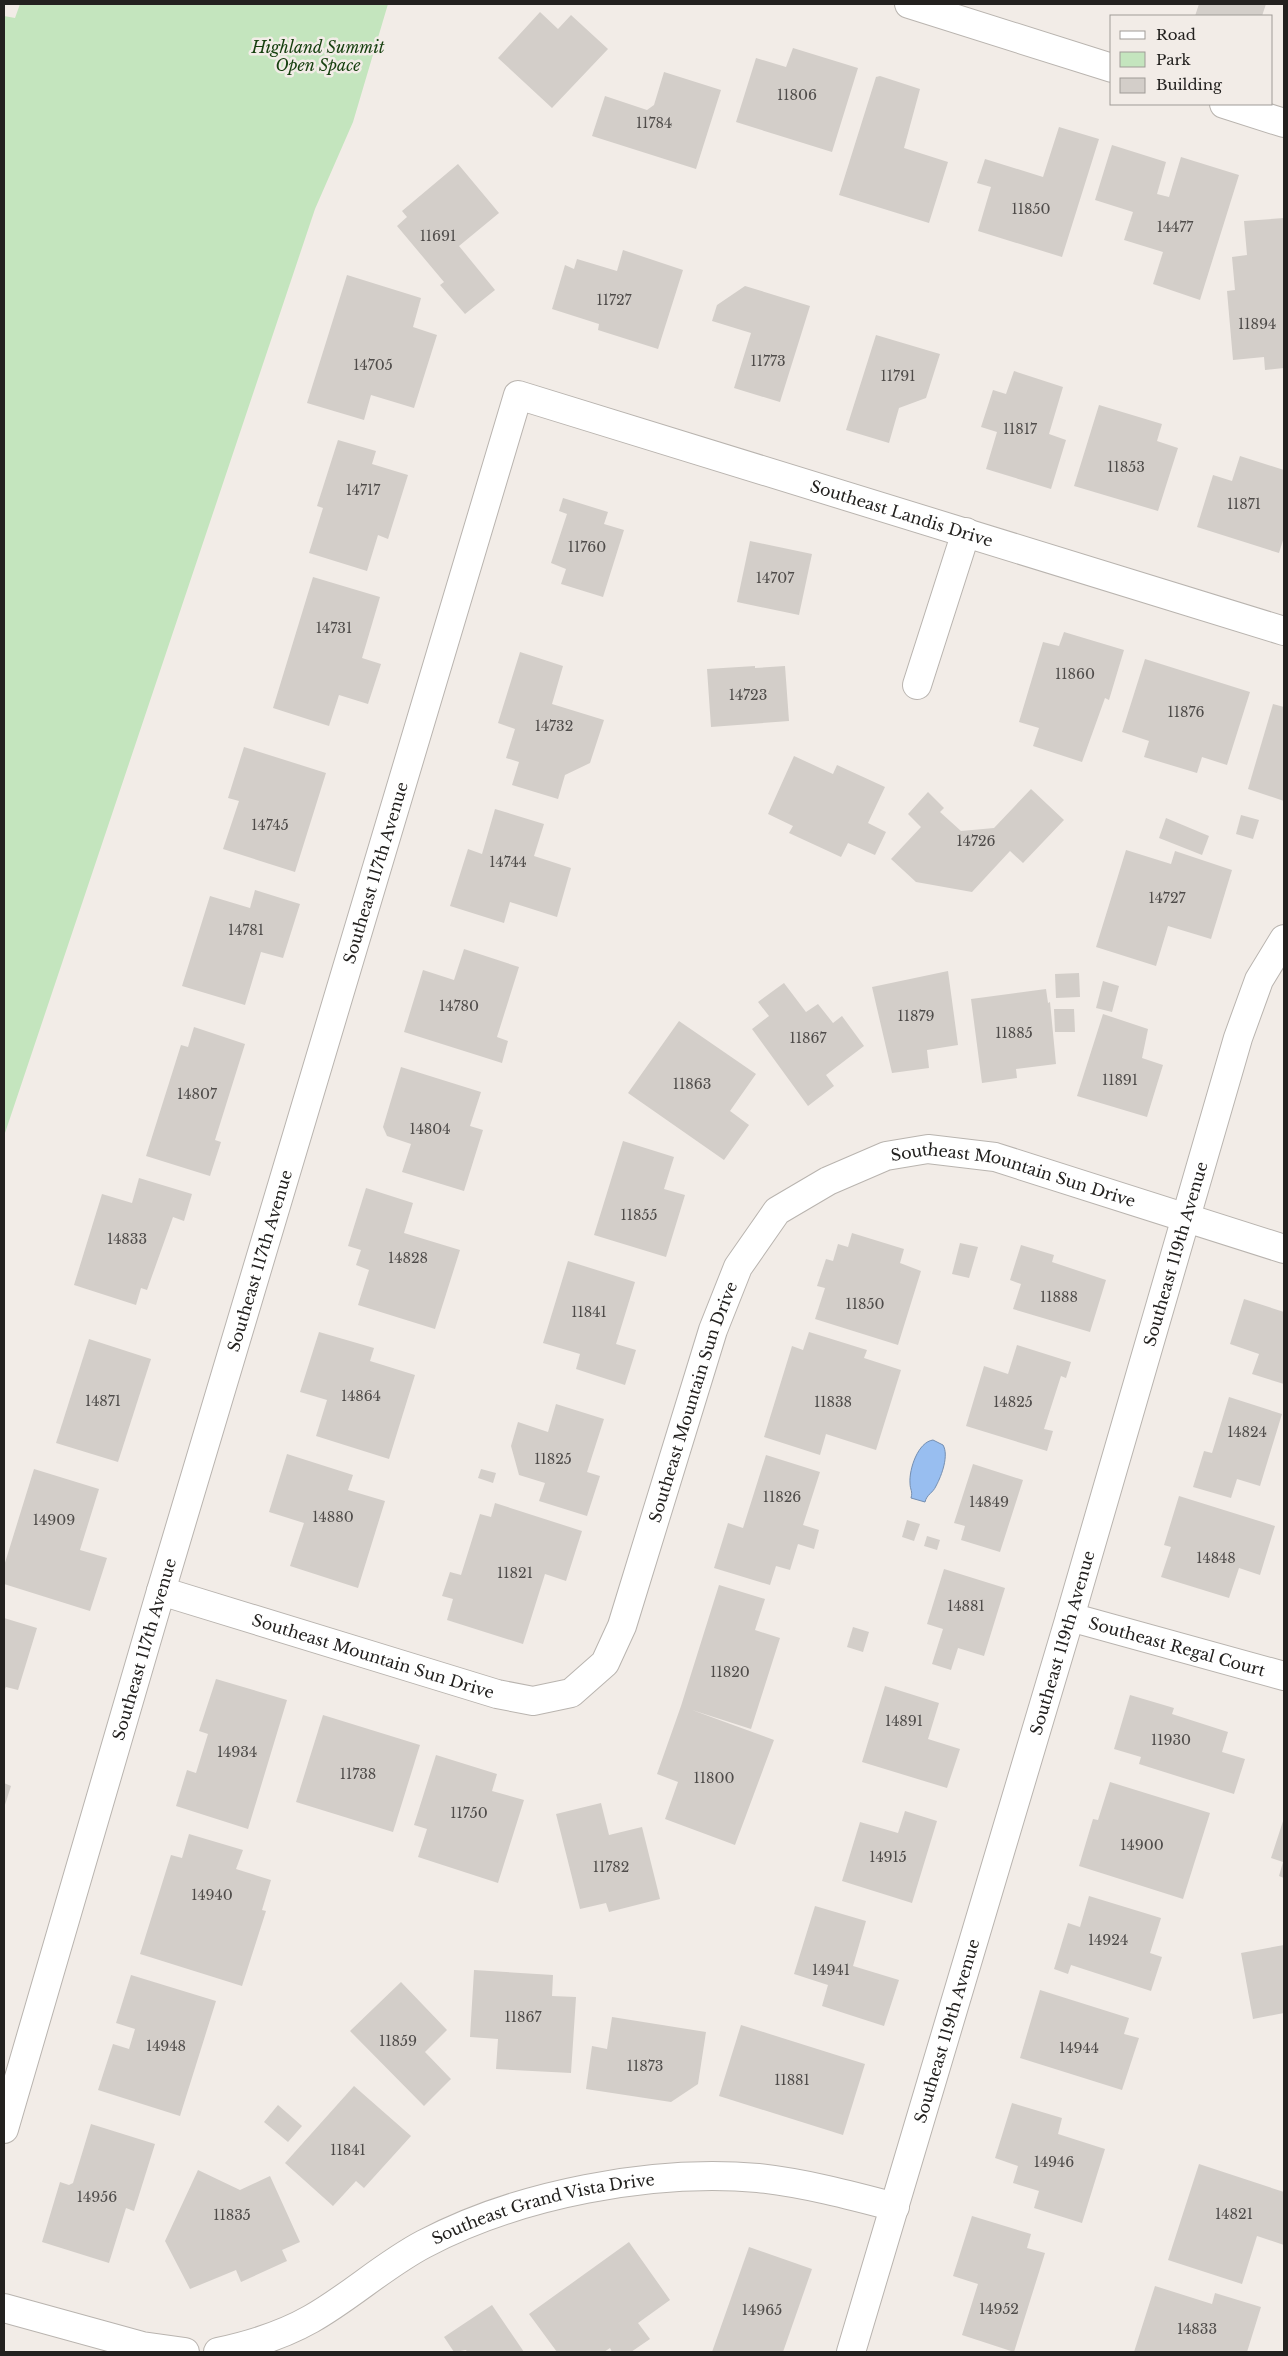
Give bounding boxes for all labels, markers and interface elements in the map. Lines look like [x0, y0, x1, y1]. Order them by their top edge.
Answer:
legend [1110, 15, 1273, 105]
text: Road [1156, 25, 1196, 44]
park label: Highland Summit Open Space [250, 37, 385, 75]
text: Park [1156, 50, 1192, 69]
text: Building [1156, 75, 1223, 94]
house number: 11806 [777, 86, 817, 104]
house number: 11784 [636, 114, 672, 132]
house number: 11850 [1012, 200, 1050, 218]
house number: 14477 [1157, 218, 1194, 236]
house number: 11691 [420, 227, 456, 245]
house number: 11727 [596, 291, 633, 309]
house number: 11894 [1238, 315, 1276, 333]
house number: 11773 [750, 352, 786, 370]
house number: 14705 [353, 356, 393, 374]
house number: 11791 [881, 367, 915, 385]
house number: 11817 [1003, 420, 1038, 438]
house number: 11853 [1107, 458, 1145, 476]
street label: Southeast Landis Drive [808, 476, 995, 551]
house number: 14717 [346, 481, 381, 499]
house number: 11871 [1227, 495, 1261, 513]
house number: 11760 [568, 538, 606, 556]
house number: 14707 [756, 569, 795, 587]
house number: 14731 [316, 619, 352, 637]
house number: 11860 [1055, 665, 1095, 683]
house number: 14723 [729, 686, 767, 704]
house number: 11876 [1167, 703, 1205, 721]
house number: 14732 [535, 717, 573, 735]
street label: Southeast 117th Avenue [339, 779, 412, 966]
house number: 14745 [251, 816, 289, 834]
house number: 14726 [956, 832, 996, 850]
house number: 14744 [489, 853, 527, 871]
house number: 14727 [1148, 889, 1187, 907]
house number: 14781 [228, 921, 264, 939]
house number: 14780 [439, 997, 479, 1015]
house number: 11879 [897, 1007, 935, 1025]
house number: 11885 [995, 1024, 1033, 1042]
house number: 11867 [789, 1029, 827, 1047]
house number: 11891 [1102, 1071, 1138, 1089]
house number: 11863 [673, 1075, 711, 1093]
house number: 14807 [177, 1085, 218, 1103]
house number: 14804 [409, 1120, 451, 1138]
street label: Southeast Mountain Sun Drive [889, 1139, 1138, 1211]
street label: Southeast 119th Avenue [1139, 1159, 1212, 1348]
street label: Southeast 117th Avenue [223, 1167, 296, 1354]
house number: 11855 [621, 1206, 657, 1224]
house number: 14833 [107, 1230, 147, 1248]
house number: 14828 [388, 1249, 428, 1267]
street label: Southeast Mountain Sun Drive [644, 1278, 741, 1525]
house number: 11888 [1040, 1288, 1078, 1306]
house number: 11850 [846, 1295, 884, 1313]
house number: 11841 [571, 1303, 607, 1321]
house number: 14864 [341, 1387, 381, 1405]
house number: 14871 [85, 1392, 121, 1410]
house number: 11838 [814, 1393, 852, 1411]
house number: 14825 [993, 1393, 1033, 1411]
house number: 14824 [1227, 1423, 1267, 1441]
house number: 11825 [534, 1450, 572, 1468]
house number: 11826 [763, 1488, 801, 1506]
house number: 14849 [969, 1493, 1009, 1511]
house number: 14880 [312, 1508, 354, 1526]
house number: 14909 [33, 1511, 75, 1529]
street label: Southeast 119th Avenue [1025, 1548, 1099, 1737]
house number: 14848 [1196, 1549, 1236, 1567]
street label: Southeast 117th Avenue [108, 1556, 180, 1743]
house number: 11821 [497, 1564, 533, 1582]
house number: 14881 [947, 1597, 985, 1615]
street label: Southeast Mountain Sun Drive [250, 1610, 497, 1703]
street label: Southeast Regal Court [1086, 1613, 1268, 1680]
house number: 11820 [710, 1663, 750, 1681]
house number: 14891 [885, 1712, 923, 1730]
house number: 11930 [1151, 1731, 1191, 1749]
house number: 14934 [217, 1743, 257, 1761]
house number: 11738 [340, 1765, 376, 1783]
house number: 11800 [694, 1769, 734, 1787]
house number: 11750 [450, 1804, 488, 1822]
house number: 14900 [1120, 1836, 1164, 1854]
house number: 14915 [869, 1848, 907, 1866]
house number: 11782 [593, 1858, 629, 1876]
house number: 14940 [191, 1886, 233, 1904]
house number: 14924 [1088, 1931, 1128, 1949]
street label: Southeast 119th Avenue [910, 1936, 984, 2125]
house number: 14941 [812, 1961, 850, 1979]
house number: 11867 [504, 2008, 542, 2026]
house number: 11859 [379, 2032, 417, 2050]
house number: 14948 [146, 2037, 186, 2055]
house number: 14944 [1059, 2039, 1099, 2057]
house number: 11873 [627, 2057, 663, 2075]
house number: 11881 [774, 2071, 810, 2089]
house number: 11841 [330, 2141, 366, 2159]
house number: 14946 [1034, 2153, 1074, 2171]
street label: Southeast Grand Vista Drive [428, 2169, 655, 2249]
house number: 14956 [77, 2188, 117, 2206]
house number: 14821 [1215, 2205, 1253, 2223]
house number: 11835 [213, 2206, 251, 2224]
house number: 14952 [979, 2300, 1019, 2318]
house number: 14965 [742, 2301, 782, 2319]
house number: 14833 [1177, 2320, 1217, 2338]

